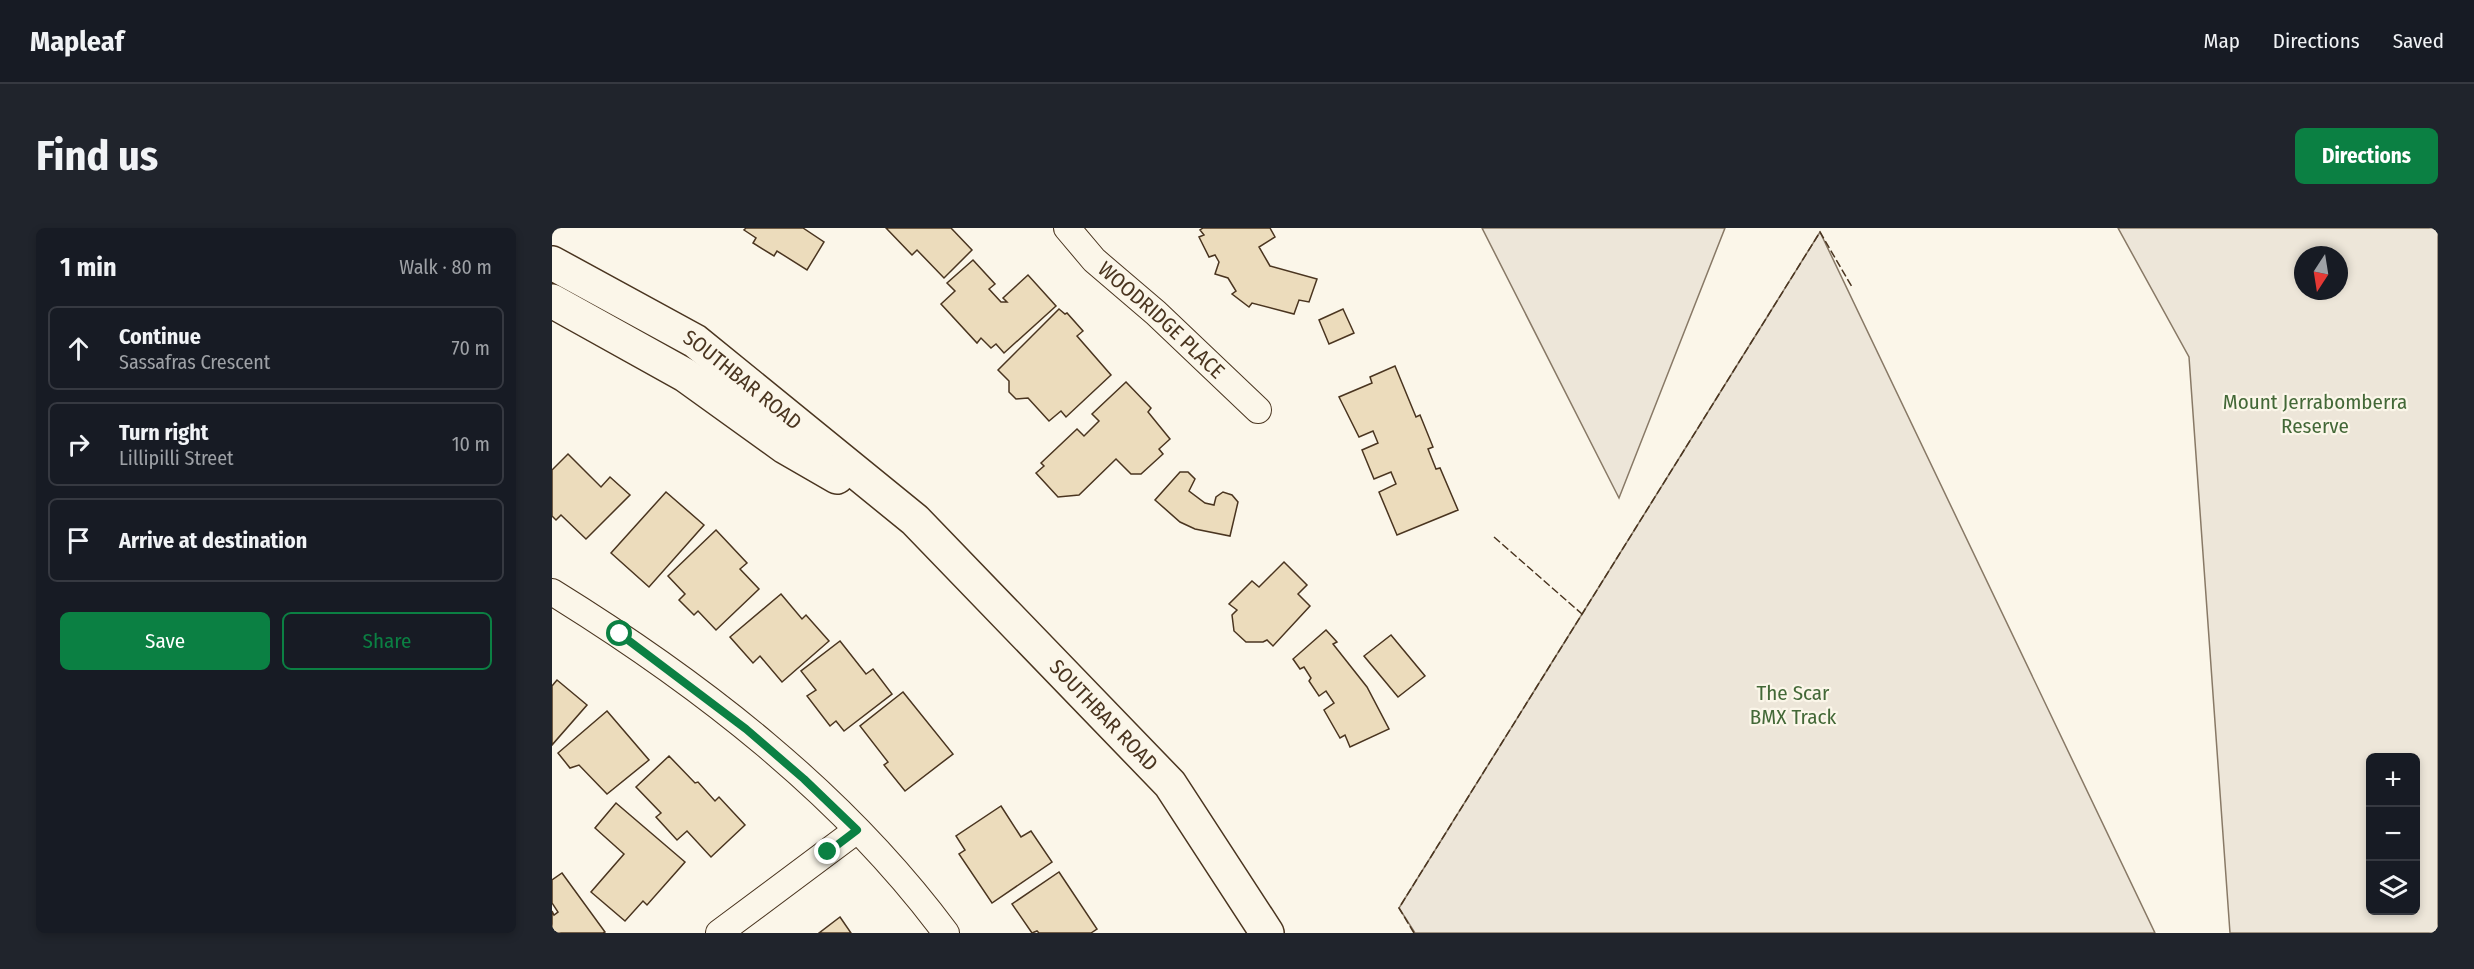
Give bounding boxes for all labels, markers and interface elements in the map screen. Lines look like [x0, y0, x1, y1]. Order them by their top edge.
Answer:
text: Mapleaf [30, 25, 124, 58]
text: Map [2203, 28, 2240, 54]
text: Directions [2273, 28, 2360, 54]
text: Saved [2393, 28, 2444, 54]
button: Directions [2295, 128, 2438, 184]
text: Find us [36, 131, 158, 181]
north arrow [2294, 246, 2348, 300]
text: 1 min [60, 252, 117, 283]
text: Walk · 80 m [399, 255, 492, 279]
street label: WOODRIDGE PLACE [1092, 256, 1230, 384]
text: Continue [119, 323, 201, 350]
street label: SOUTHBAR ROAD [679, 324, 807, 435]
icon: ahead [62, 332, 95, 365]
text: 70 m [452, 336, 490, 360]
text: Sassafras Crescent [119, 350, 270, 374]
park label: Mount Jerrabomberra Reserve [2223, 389, 2407, 439]
text: Turn right [119, 419, 208, 446]
icon: right [62, 428, 95, 461]
text: 10 m [452, 432, 490, 456]
text: Lillipilli Street [119, 446, 234, 470]
icon: arrive [62, 524, 95, 557]
text: Arrive at destination [119, 527, 307, 554]
button: Save [60, 612, 270, 670]
button: Share [282, 612, 492, 670]
route start [606, 620, 632, 646]
street label: SOUTHBAR ROAD [1044, 654, 1163, 776]
park label: The Scar BMX Track [1750, 680, 1836, 730]
map controls [2366, 753, 2420, 915]
button: + [2366, 753, 2420, 807]
button: − [2366, 807, 2420, 861]
route end [814, 838, 840, 864]
button: layers [2366, 861, 2420, 915]

